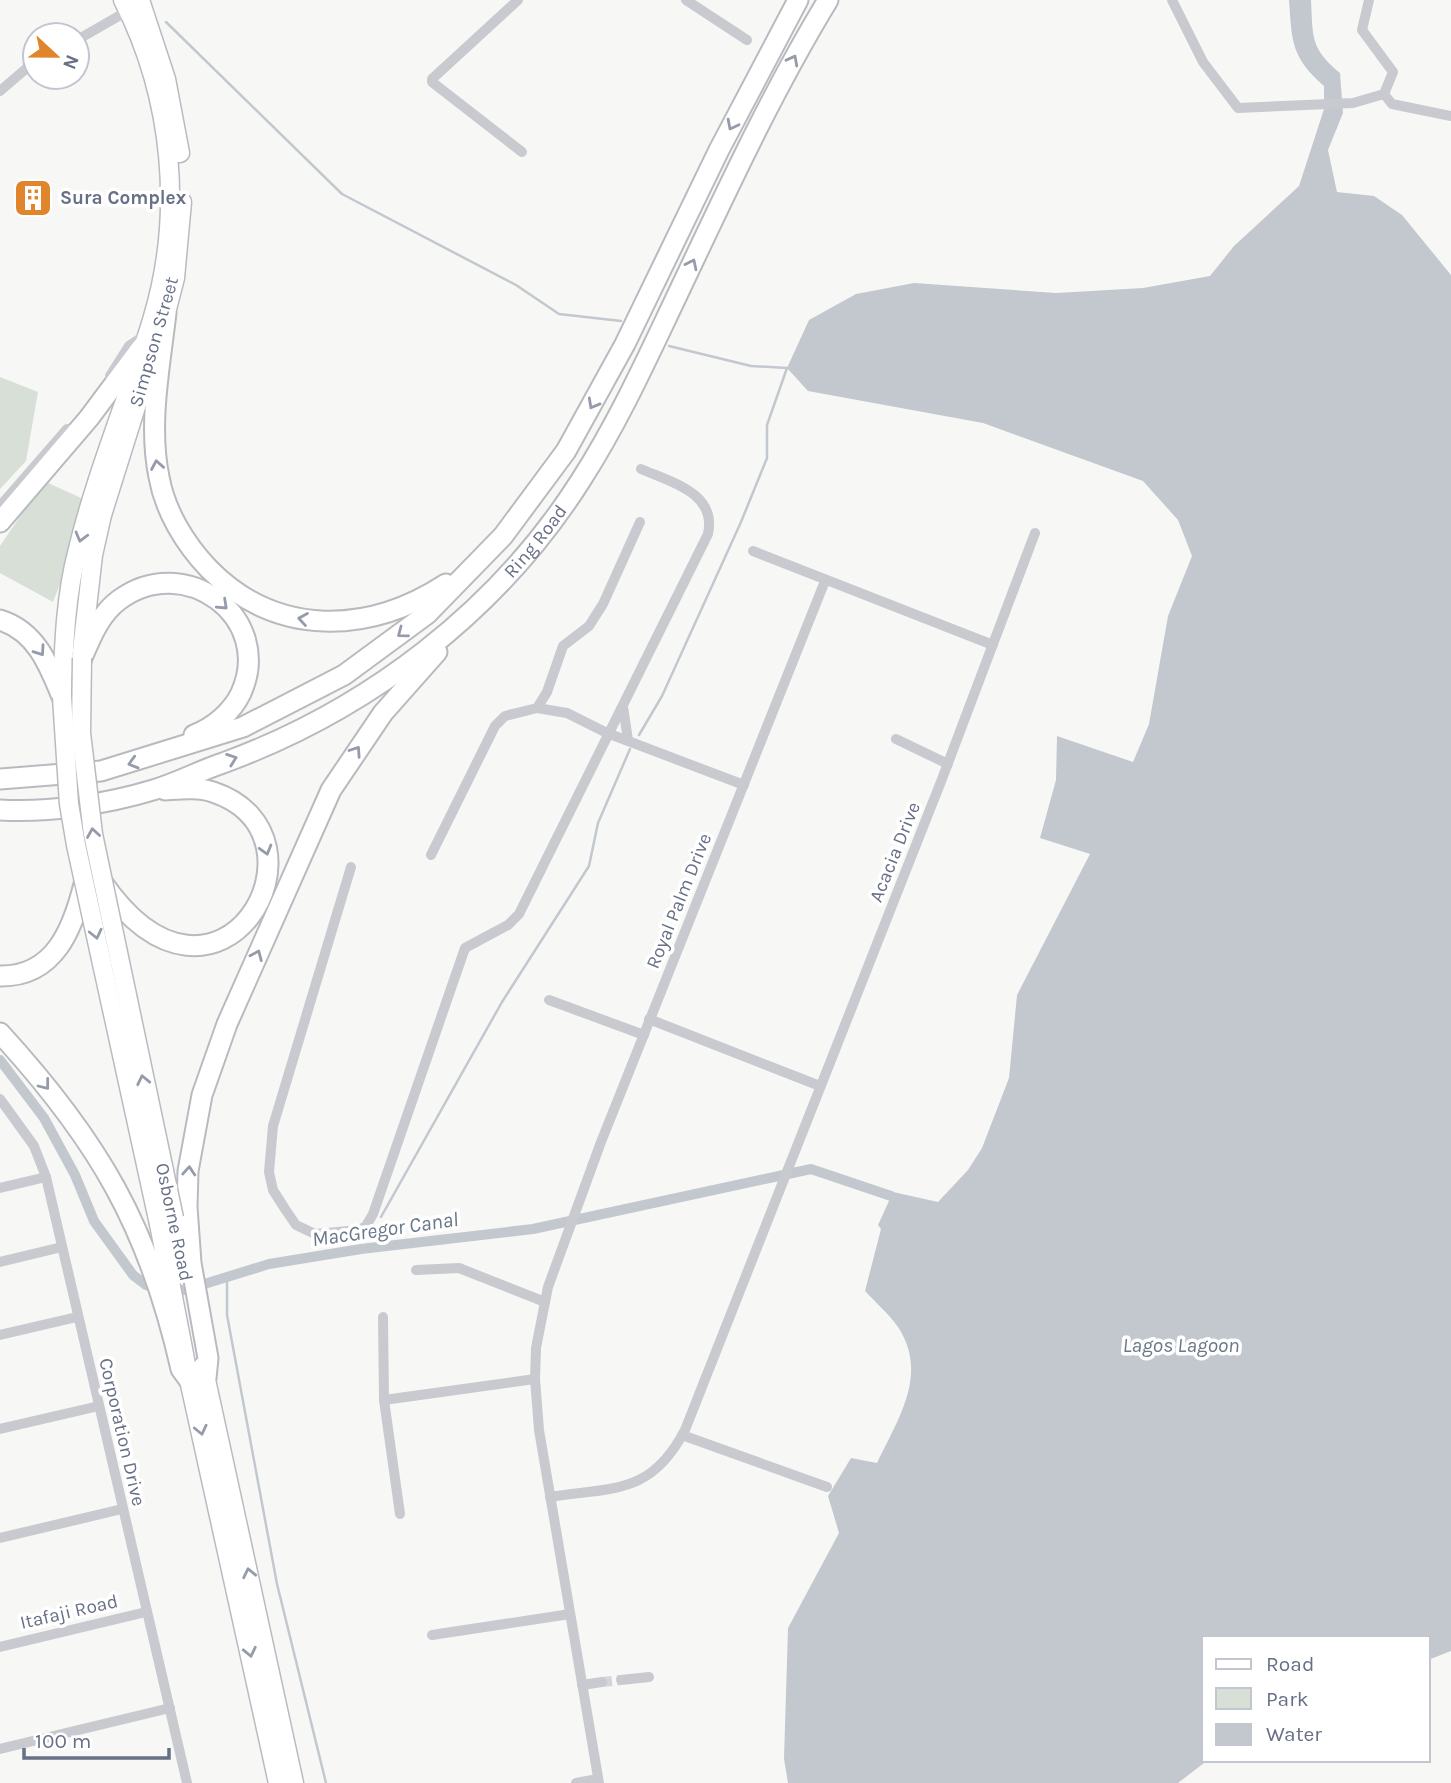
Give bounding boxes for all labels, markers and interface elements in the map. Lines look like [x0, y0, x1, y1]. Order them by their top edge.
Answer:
north arrow [21, 21, 91, 91]
text: N [58, 52, 84, 72]
one-way arrow [785, 55, 799, 68]
one-way arrow [726, 118, 740, 130]
building icon: Sura Complex [12, 177, 54, 219]
place label: Sura Complex [60, 187, 187, 209]
one-way arrow [684, 259, 698, 271]
street label: Simpson Street [125, 274, 183, 410]
one-way arrow [588, 397, 601, 409]
one-way arrow [150, 459, 165, 471]
street label: Ring Road [499, 501, 572, 583]
one-way arrow [75, 531, 89, 543]
one-way arrow [215, 597, 228, 610]
one-way arrow [297, 612, 309, 627]
one-way arrow [397, 625, 410, 638]
one-way arrow [32, 643, 44, 656]
one-way arrow [348, 746, 360, 759]
one-way arrow [226, 753, 238, 767]
one-way arrow [127, 754, 139, 769]
street label: Acacia Drive [865, 799, 925, 905]
one-way arrow [86, 827, 101, 839]
street label: Royal Palm Drive [642, 830, 716, 972]
one-way arrow [258, 843, 272, 855]
one-way arrow [88, 928, 102, 940]
one-way arrow [249, 950, 263, 962]
one-way arrow [137, 1074, 152, 1086]
one-way arrow [36, 1077, 49, 1089]
street label: Osborne Road [151, 1161, 197, 1283]
one-way arrow [181, 1165, 196, 1176]
water label: MacGregor Canal [310, 1207, 460, 1251]
water label: Lagos Lagoon [1123, 1333, 1239, 1357]
street label: Corporation Drive [94, 1356, 150, 1508]
one-way arrow [192, 1424, 207, 1436]
one-way arrow [242, 1567, 257, 1579]
street label: Itafaji Road [18, 1590, 120, 1634]
legend [1202, 1636, 1430, 1762]
one-way arrow [242, 1646, 257, 1658]
text: Road [1266, 1652, 1314, 1676]
text: Park [1266, 1687, 1309, 1711]
scale bar [24, 1716, 170, 1760]
text: Water [1266, 1722, 1322, 1746]
text: 100 m [35, 1729, 92, 1753]

